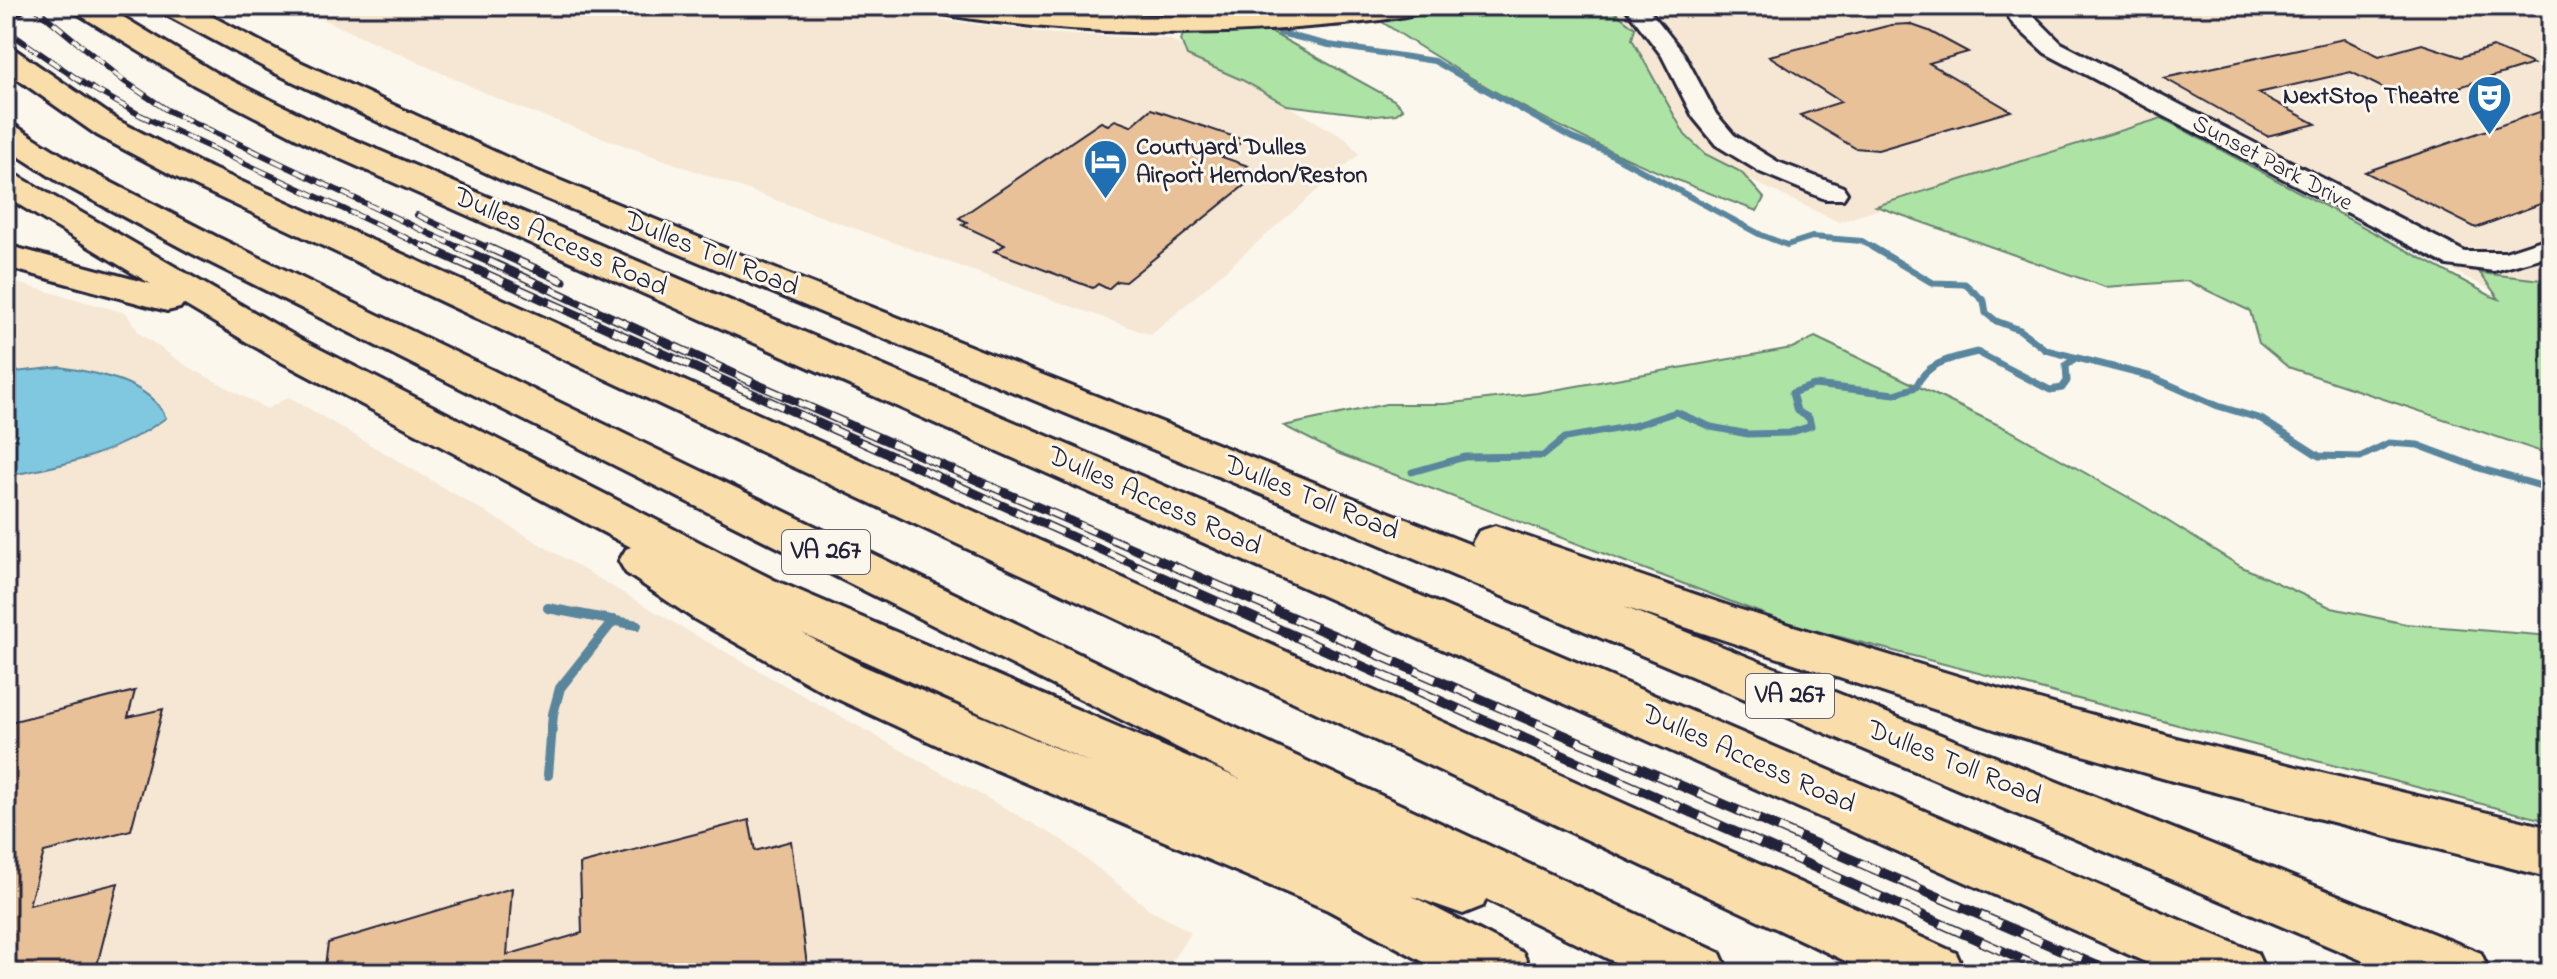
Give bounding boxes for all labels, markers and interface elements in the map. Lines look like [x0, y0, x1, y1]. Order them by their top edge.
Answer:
theatre icon: NextStop Theatre [2466, 73, 2514, 136]
place label: NextStop Theatre [2283, 80, 2460, 115]
street label: Sunset Park Drive [2185, 107, 2359, 221]
place label: Courtyard Dulles Airport Herndon/Reston [1136, 131, 1368, 194]
hotel icon: Courtyard Dulles Airport Herndon/Reston [1081, 138, 1129, 201]
street label: Dulles Access Road [445, 177, 674, 309]
street label: Dulles Toll Road [616, 201, 805, 309]
street label: Dulles Access Road [1039, 436, 1268, 568]
street label: Dulles Toll Road [1216, 445, 1405, 553]
road number: VA 267 [782, 530, 870, 574]
road number: VA 267 [1746, 674, 1834, 718]
street label: Dulles Access Road [1633, 694, 1862, 826]
street label: Dulles Toll Road [1859, 710, 2048, 818]

